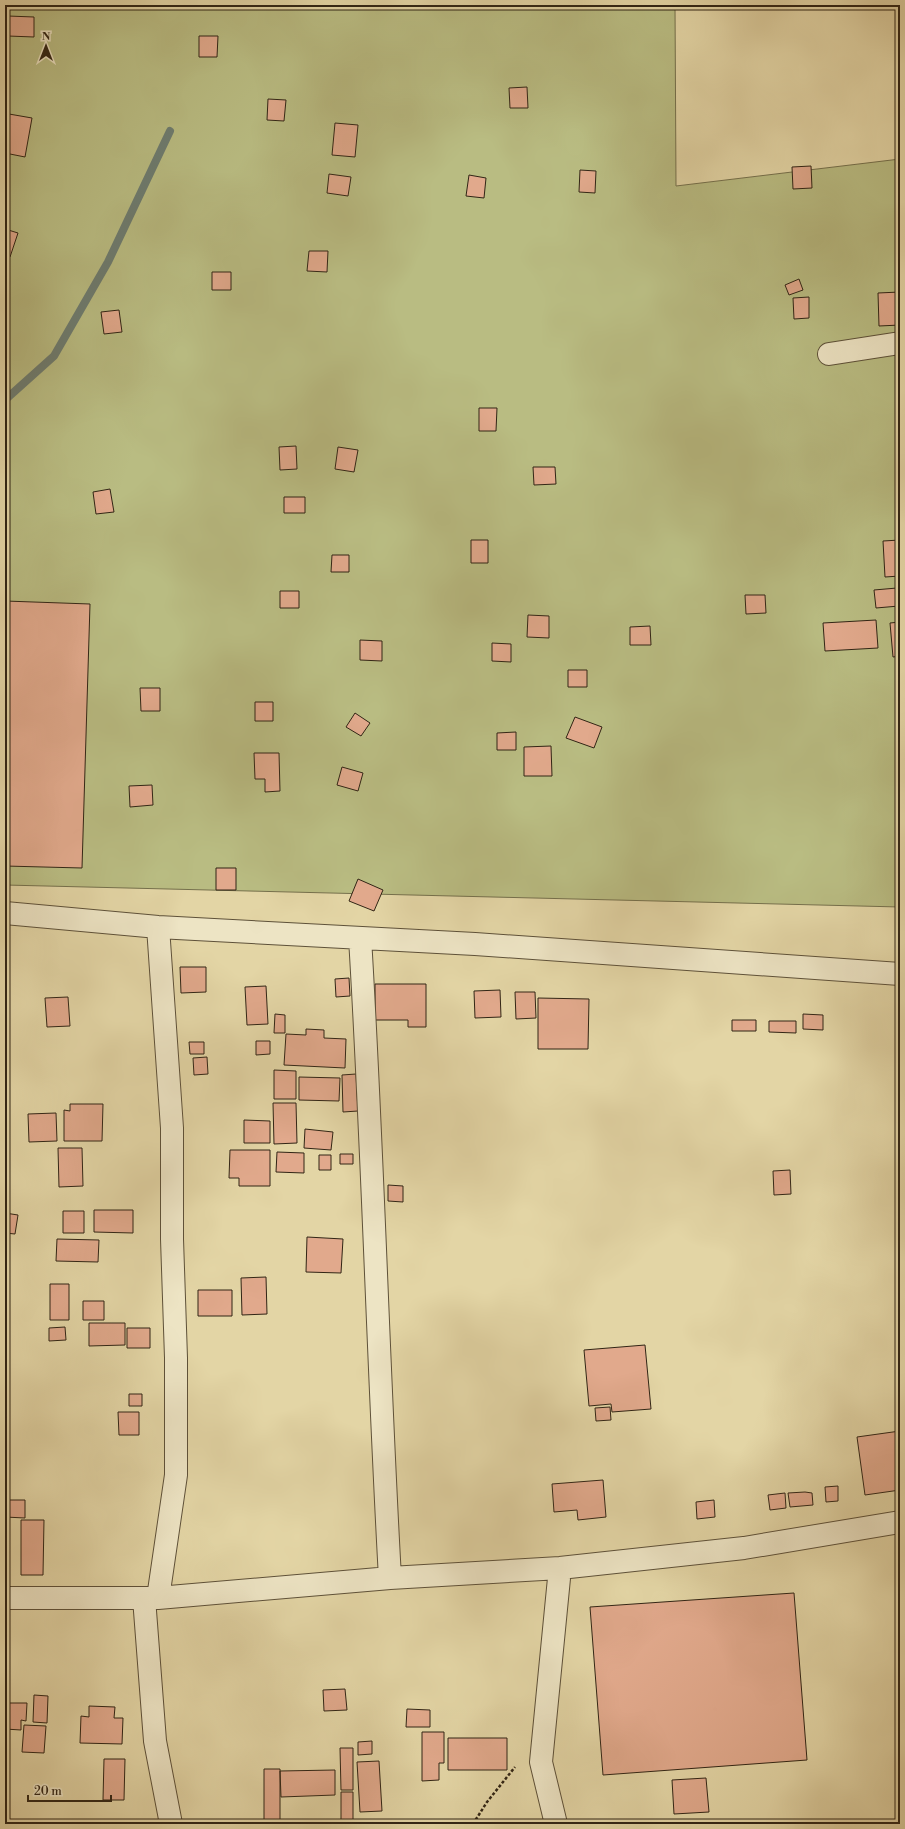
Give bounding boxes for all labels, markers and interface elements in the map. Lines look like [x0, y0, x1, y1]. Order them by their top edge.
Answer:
north arrow [26, 26, 66, 66]
text: N [42, 30, 51, 44]
scale bar [28, 1777, 111, 1803]
text: 20 m [34, 1784, 62, 1799]

